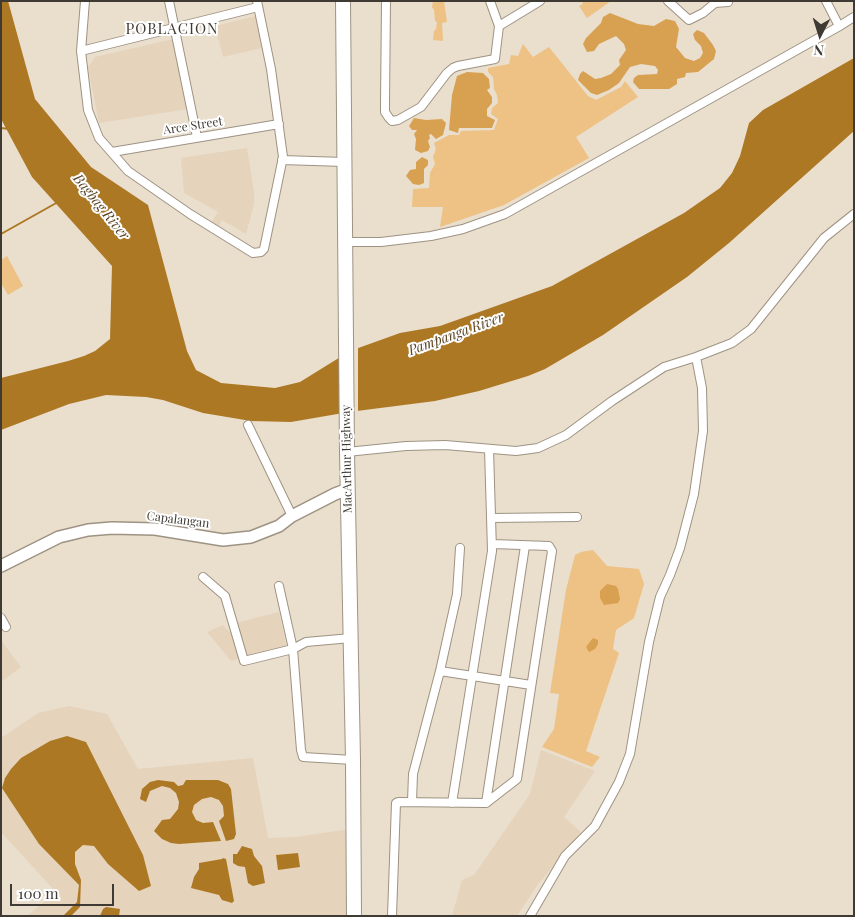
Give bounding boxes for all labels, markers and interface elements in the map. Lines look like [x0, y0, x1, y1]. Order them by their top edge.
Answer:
north arrow [795, 10, 845, 60]
district label: POBLACION [124, 20, 220, 38]
text: N [813, 41, 825, 60]
street label: Arce Street [162, 114, 224, 138]
water label: Bagbag River [69, 171, 133, 243]
water label: Pampanga River [406, 309, 506, 359]
street label: MacArthur Highway [339, 405, 355, 513]
street label: Capalangan [146, 509, 210, 531]
scale bar [12, 874, 116, 906]
text: 100 m [18, 883, 59, 903]

